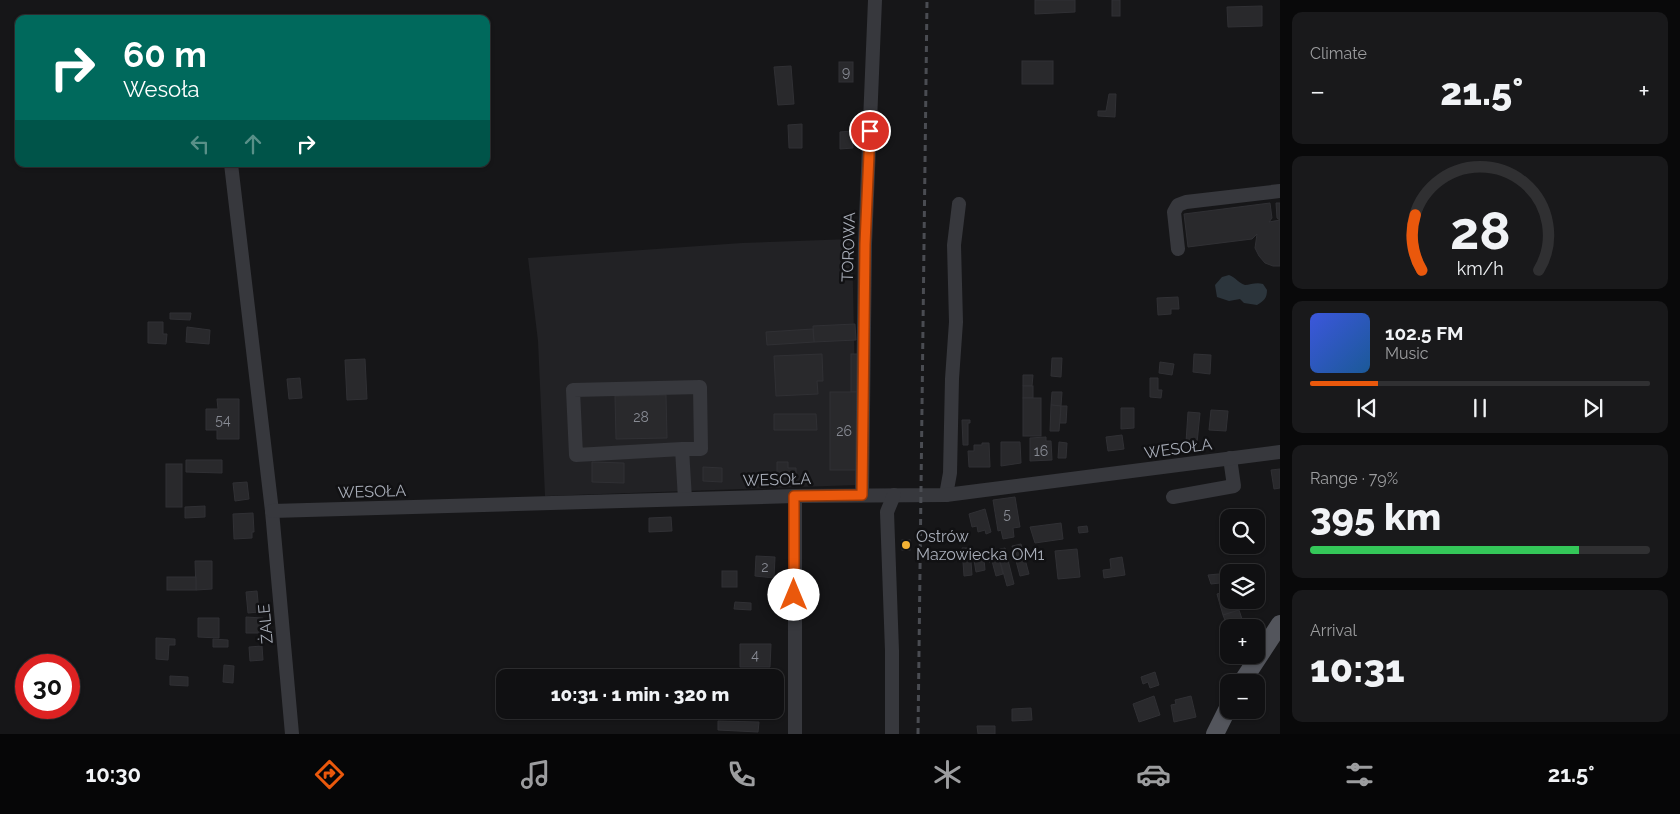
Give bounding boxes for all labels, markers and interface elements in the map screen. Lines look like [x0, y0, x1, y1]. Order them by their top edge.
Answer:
text: 60 m [123, 34, 207, 75]
icon: right [40, 35, 105, 100]
text: Climate [1310, 44, 1367, 63]
house number: 9 [842, 64, 850, 80]
text: 21.5° [1440, 69, 1523, 114]
text: − [1310, 75, 1325, 108]
text: + [1638, 75, 1650, 108]
text: Wesoła [123, 76, 200, 102]
pin [849, 110, 891, 152]
icon: arrive [856, 117, 884, 145]
icon: left [186, 130, 214, 158]
icon: ahead [239, 130, 267, 158]
icon: right [292, 130, 320, 158]
text: 28 [1450, 200, 1510, 261]
street label: TOROWA [838, 212, 859, 282]
text: km/h [1456, 258, 1504, 279]
text: 102.5 FM [1385, 322, 1463, 344]
text: Music [1385, 344, 1429, 363]
icon: previous [1353, 394, 1381, 422]
icon: pause [1466, 394, 1494, 422]
icon: next [1579, 394, 1607, 422]
house number: 28 [633, 409, 649, 425]
house number: 54 [215, 412, 231, 428]
house number: 26 [836, 423, 852, 439]
street label: WESOŁA [1143, 434, 1213, 463]
house number: 16 [1034, 443, 1048, 459]
street label: WESOŁA [743, 469, 812, 490]
text: Range · 79% [1310, 469, 1398, 488]
street label: WESOŁA [338, 481, 407, 502]
text: 395 km [1310, 494, 1441, 539]
house number: 5 [1003, 506, 1011, 522]
map controls [1220, 509, 1265, 719]
button: search [1220, 509, 1265, 554]
place label: Ostrów Mazowiecka OM1 [916, 527, 1045, 564]
marker: Ostrów Mazowiecka OM1 [900, 539, 912, 551]
house number: 2 [761, 559, 769, 575]
button: layers [1220, 564, 1265, 609]
position arrow [767, 568, 819, 620]
street label: ŻALE [253, 603, 277, 645]
button: + [1220, 619, 1265, 664]
text: Arrival [1310, 621, 1357, 640]
text: 10:31 [1310, 646, 1405, 691]
house number: 4 [751, 647, 759, 663]
speed limit sign: 30 [15, 654, 80, 719]
button: − [1220, 674, 1265, 719]
text: 10:31 · 1 min · 320 m [551, 683, 729, 705]
icon: directions [312, 757, 347, 792]
icon: music [518, 757, 553, 792]
icon: phone [724, 757, 759, 792]
icon: climate [930, 757, 965, 792]
icon: car [1136, 757, 1171, 792]
icon: filters [1342, 757, 1377, 792]
text: 10:30 [85, 761, 141, 787]
text: 21.5° [1548, 761, 1594, 787]

